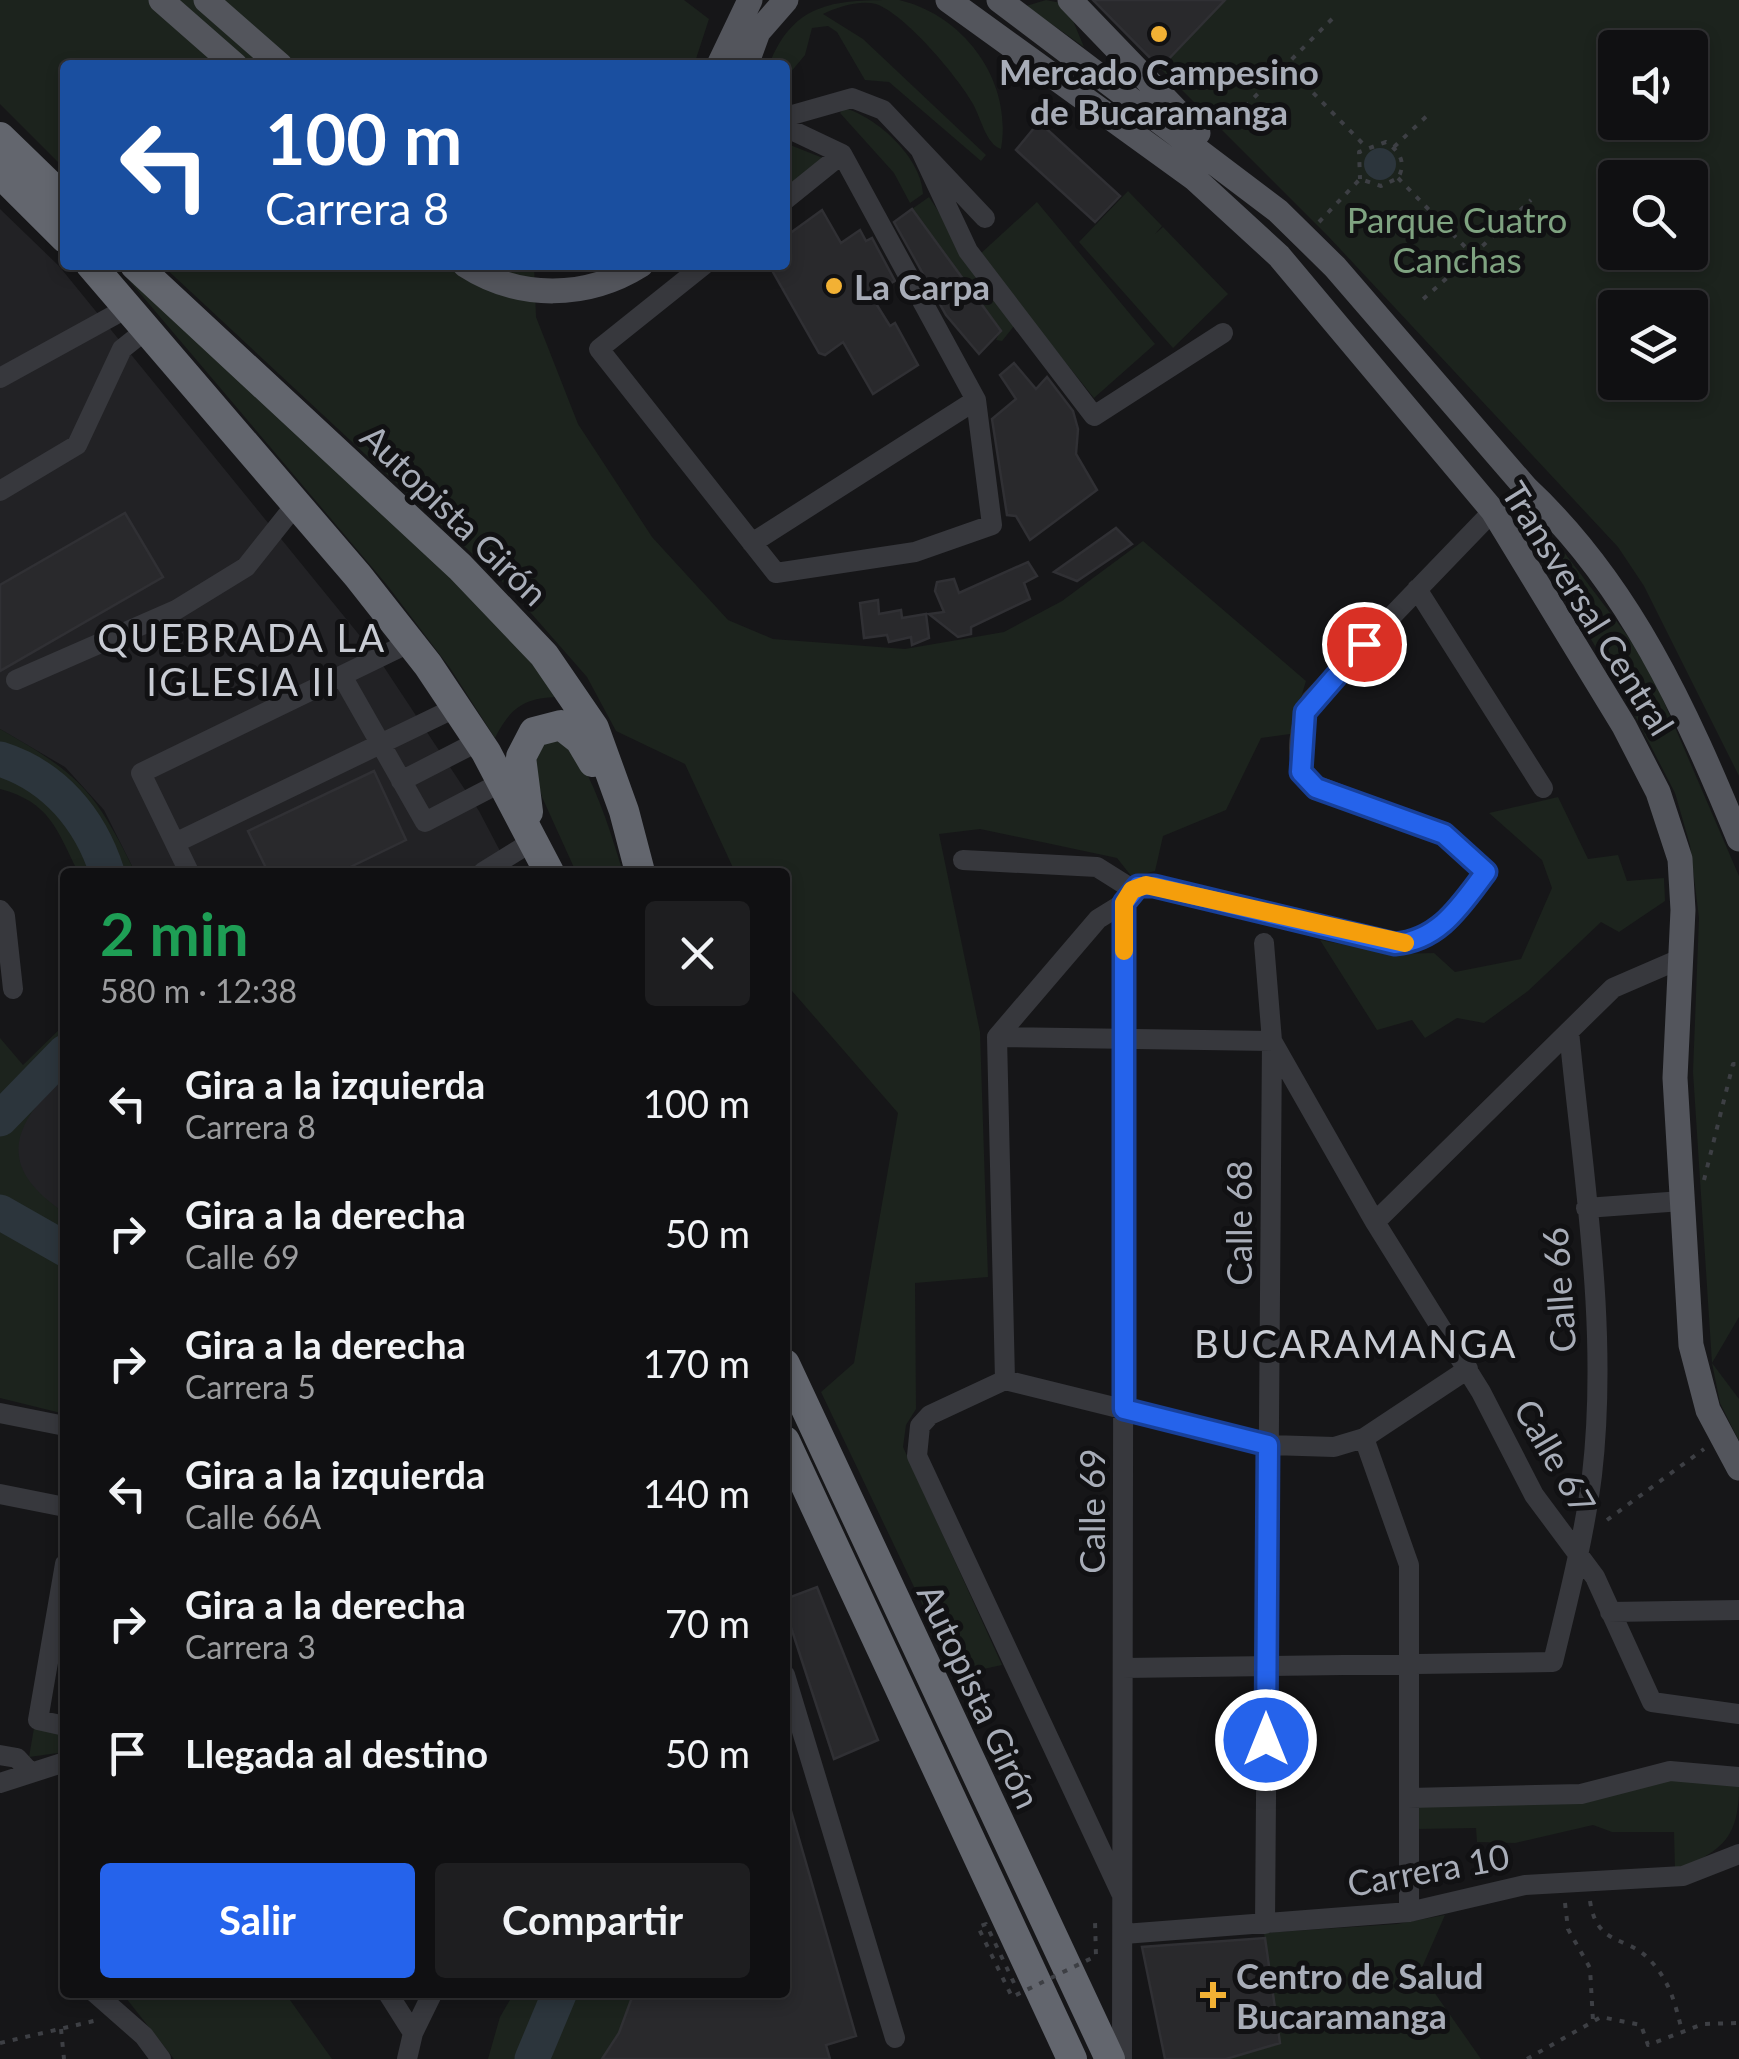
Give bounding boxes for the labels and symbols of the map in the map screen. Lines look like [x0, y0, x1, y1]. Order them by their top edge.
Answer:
marker: Mercado Campesino de Bucaramanga [1148, 23, 1170, 45]
place label: Mercado Campesino de Bucaramanga [999, 50, 1319, 132]
park label: Parque Cuatro Canchas [1347, 198, 1567, 280]
place label: La Carpa [854, 265, 990, 307]
marker: La Carpa [823, 275, 845, 297]
street label: Autopista Girón [353, 415, 557, 613]
street label: Transversal Central [1494, 473, 1684, 743]
pin [1322, 602, 1407, 687]
district label: QUEBRADA LA IGLESIA II [97, 614, 387, 704]
street label: Calle 68 [1217, 1160, 1259, 1286]
street label: Calle 66 [1533, 1226, 1583, 1354]
district label: BUCARAMANGA [1194, 1320, 1518, 1366]
street label: Calle 67 [1506, 1391, 1606, 1521]
street label: Calle 69 [1070, 1448, 1112, 1574]
street label: Autopista Girón [910, 1577, 1050, 1815]
position arrow [1214, 1688, 1318, 1792]
street label: Carrera 10 [1344, 1834, 1512, 1904]
place label: Centro de Salud Bucaramanga [1236, 1954, 1483, 2036]
marker: Centro de Salud Bucaramanga [1200, 1982, 1226, 2008]

